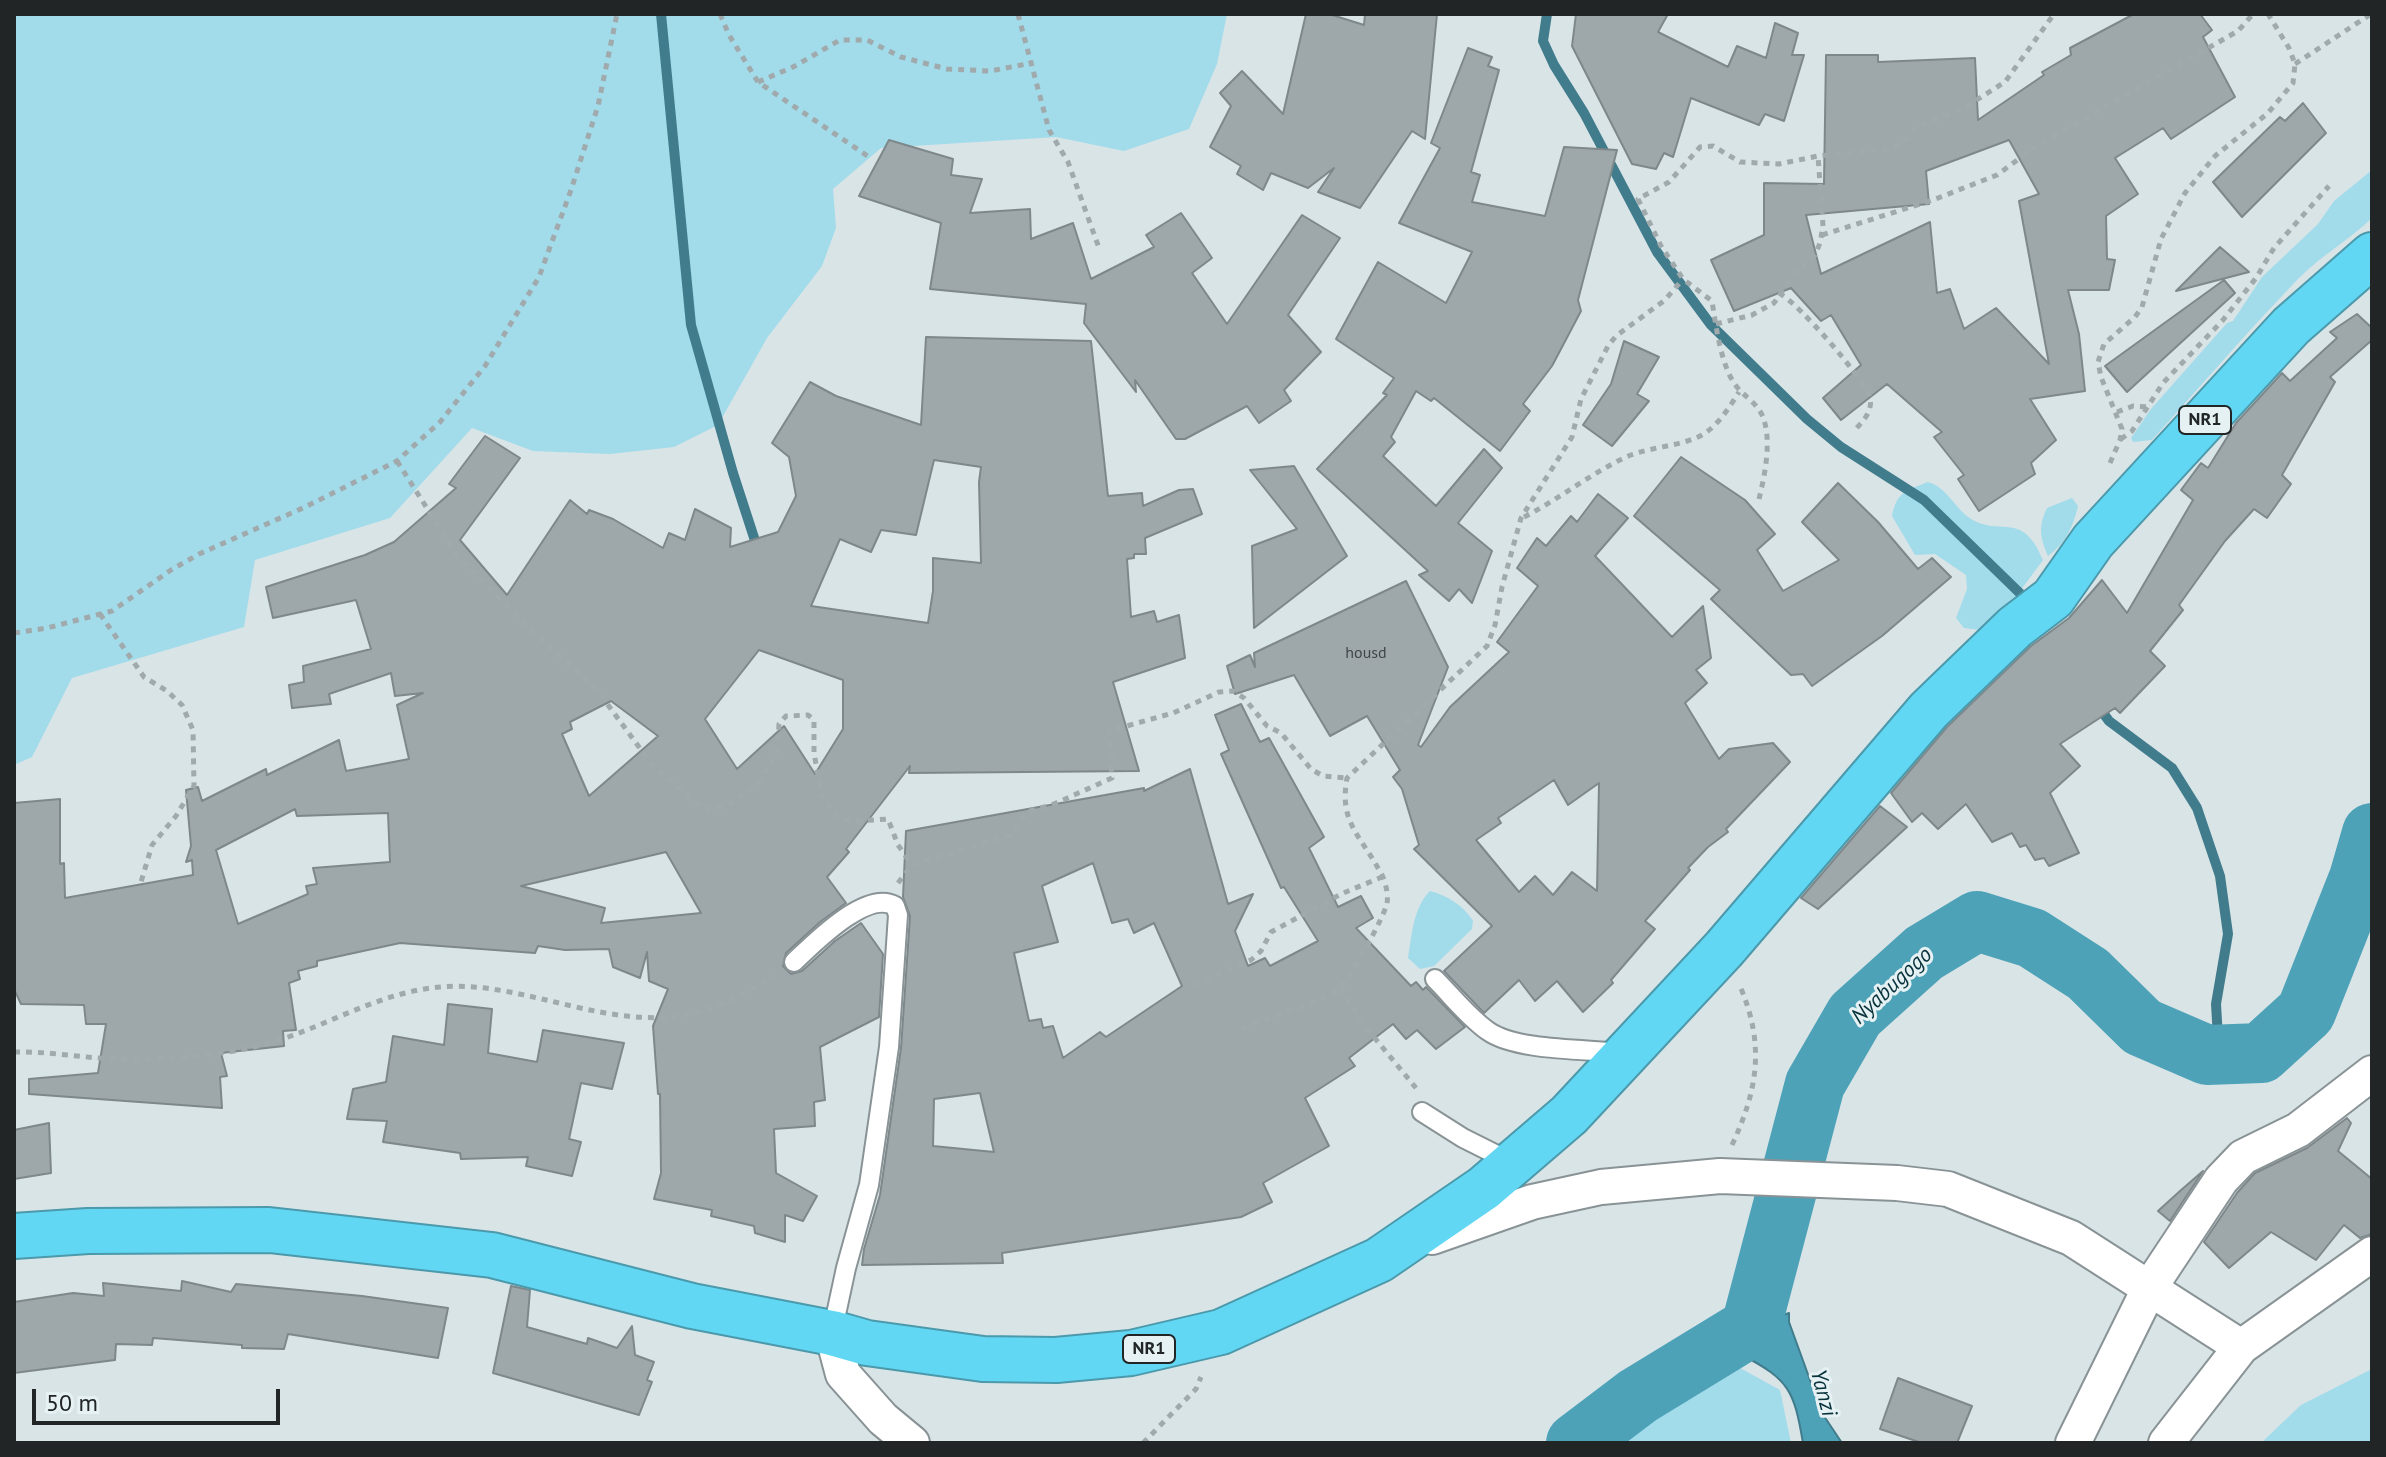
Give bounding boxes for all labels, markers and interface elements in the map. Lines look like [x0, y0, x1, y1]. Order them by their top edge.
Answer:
road number: NR1 [2179, 406, 2231, 434]
house number: housd [1345, 643, 1387, 663]
water label: Nyabugogo [1846, 942, 1938, 1030]
road number: NR1 [1123, 1335, 1175, 1363]
water label: Yanzi [1804, 1367, 1842, 1419]
scale bar [36, 1373, 284, 1423]
text: 50 m [46, 1387, 98, 1418]

